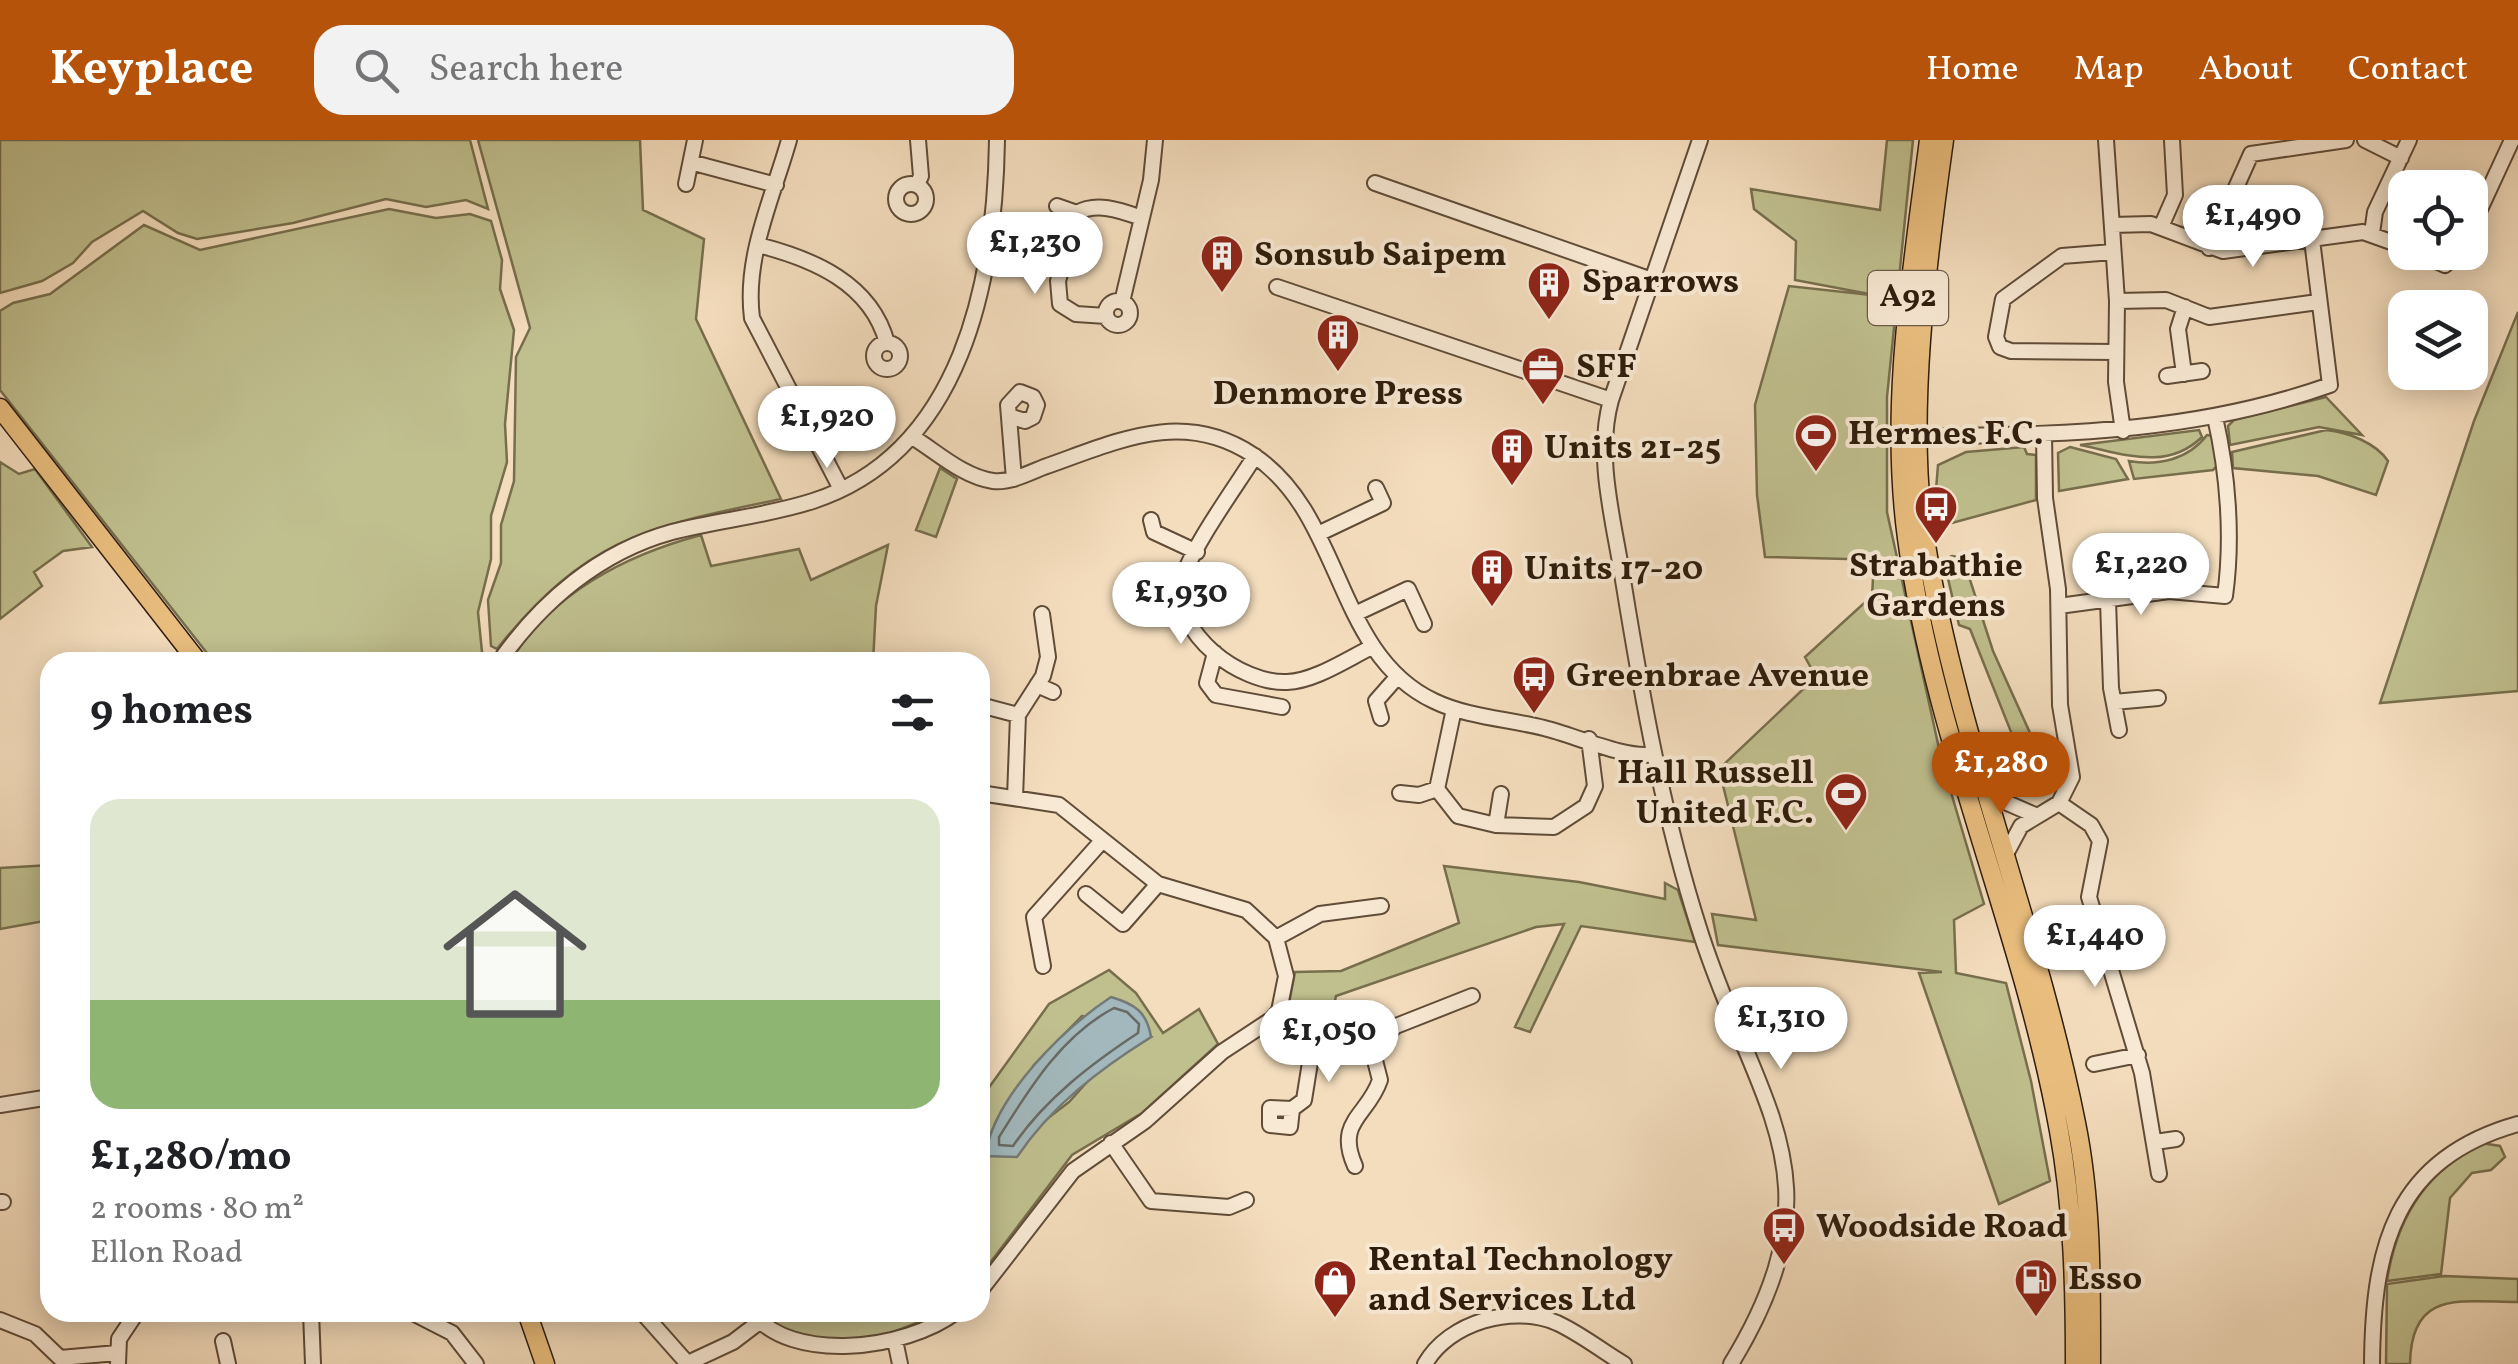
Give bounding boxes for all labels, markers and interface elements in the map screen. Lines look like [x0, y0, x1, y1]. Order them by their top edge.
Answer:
search box [314, 25, 1014, 115]
text: Keyplace [50, 37, 254, 104]
icon: search [349, 43, 404, 98]
text: Search here [429, 44, 623, 97]
text: Home [1926, 46, 2018, 94]
text: Map [2073, 46, 2144, 94]
text: About [2199, 46, 2293, 94]
text: Contact [2348, 46, 2468, 94]
map controls [2388, 170, 2488, 390]
button: locate [2388, 170, 2488, 270]
pin: £1,490 [2172, 185, 2334, 270]
text: £1,490 [2205, 195, 2301, 239]
pin: £1,230 [954, 212, 1116, 297]
text: £1,230 [989, 222, 1081, 266]
place label: Sonsub Saipem [1254, 232, 1507, 280]
building icon: Sonsub Saipem [1199, 233, 1245, 294]
place label: Sparrows [1582, 259, 1739, 307]
building icon: Sparrows [1526, 260, 1572, 321]
road number: A92 [1868, 271, 1948, 325]
button: layers [2388, 290, 2488, 390]
building icon: Denmore Press [1315, 312, 1361, 373]
place label: SFF [1576, 344, 1637, 392]
office icon: SFF [1520, 345, 1566, 406]
place label: Denmore Press [1213, 371, 1463, 419]
pin: £1,920 [746, 386, 908, 471]
text: £1,920 [780, 396, 874, 440]
place label: Hermes F.C. [1848, 411, 2044, 459]
sports icon: Hermes F.C. [1793, 412, 1839, 473]
place label: Units 21-25 [1544, 425, 1721, 473]
building icon: Units 21-25 [1489, 426, 1535, 487]
bus stop icon: Strabathie Gardens [1913, 484, 1959, 545]
pin: £1,220 [2060, 533, 2222, 618]
place label: Strabathie Gardens [1849, 543, 2023, 631]
text: £1,220 [2094, 543, 2188, 587]
place label: Units 17-20 [1524, 546, 1703, 594]
building icon: Units 17-20 [1469, 547, 1515, 608]
pin: £1,930 [1100, 562, 1262, 647]
text: £1,930 [1134, 572, 1228, 616]
place label: Greenbrae Avenue [1566, 653, 1869, 701]
bus stop icon: Greenbrae Avenue [1511, 654, 1557, 715]
text: 9 homes [90, 683, 253, 742]
icon: filters [885, 685, 940, 740]
pin: £1,280 [1920, 732, 2082, 817]
text: £1,280 [1954, 742, 2048, 786]
place label: Hall Russell United F.C. [1617, 750, 1814, 838]
sports icon: Hall Russell United F.C. [1823, 771, 1869, 832]
icon: home [425, 864, 605, 1044]
pin: £1,440 [2014, 905, 2176, 990]
text: £1,440 [2046, 915, 2144, 959]
pin: £1,310 [1700, 987, 1862, 1072]
text: £1,310 [1737, 997, 1825, 1041]
pin: £1,050 [1248, 1000, 1410, 1085]
text: £1,050 [1282, 1010, 1376, 1054]
text: £1,280/mo [90, 1129, 291, 1188]
text: 2 rooms · 80 m² [90, 1188, 304, 1232]
place label: Woodside Road [1816, 1204, 2068, 1252]
bus stop icon: Woodside Road [1761, 1205, 1807, 1266]
text: Ellon Road [90, 1232, 243, 1276]
place label: Rental Technology and Services Ltd [1368, 1237, 1673, 1325]
place label: Esso [2068, 1256, 2142, 1304]
fuel station icon: Esso [2013, 1257, 2059, 1318]
shop icon: Rental Technology and Services Ltd [1312, 1258, 1358, 1319]

